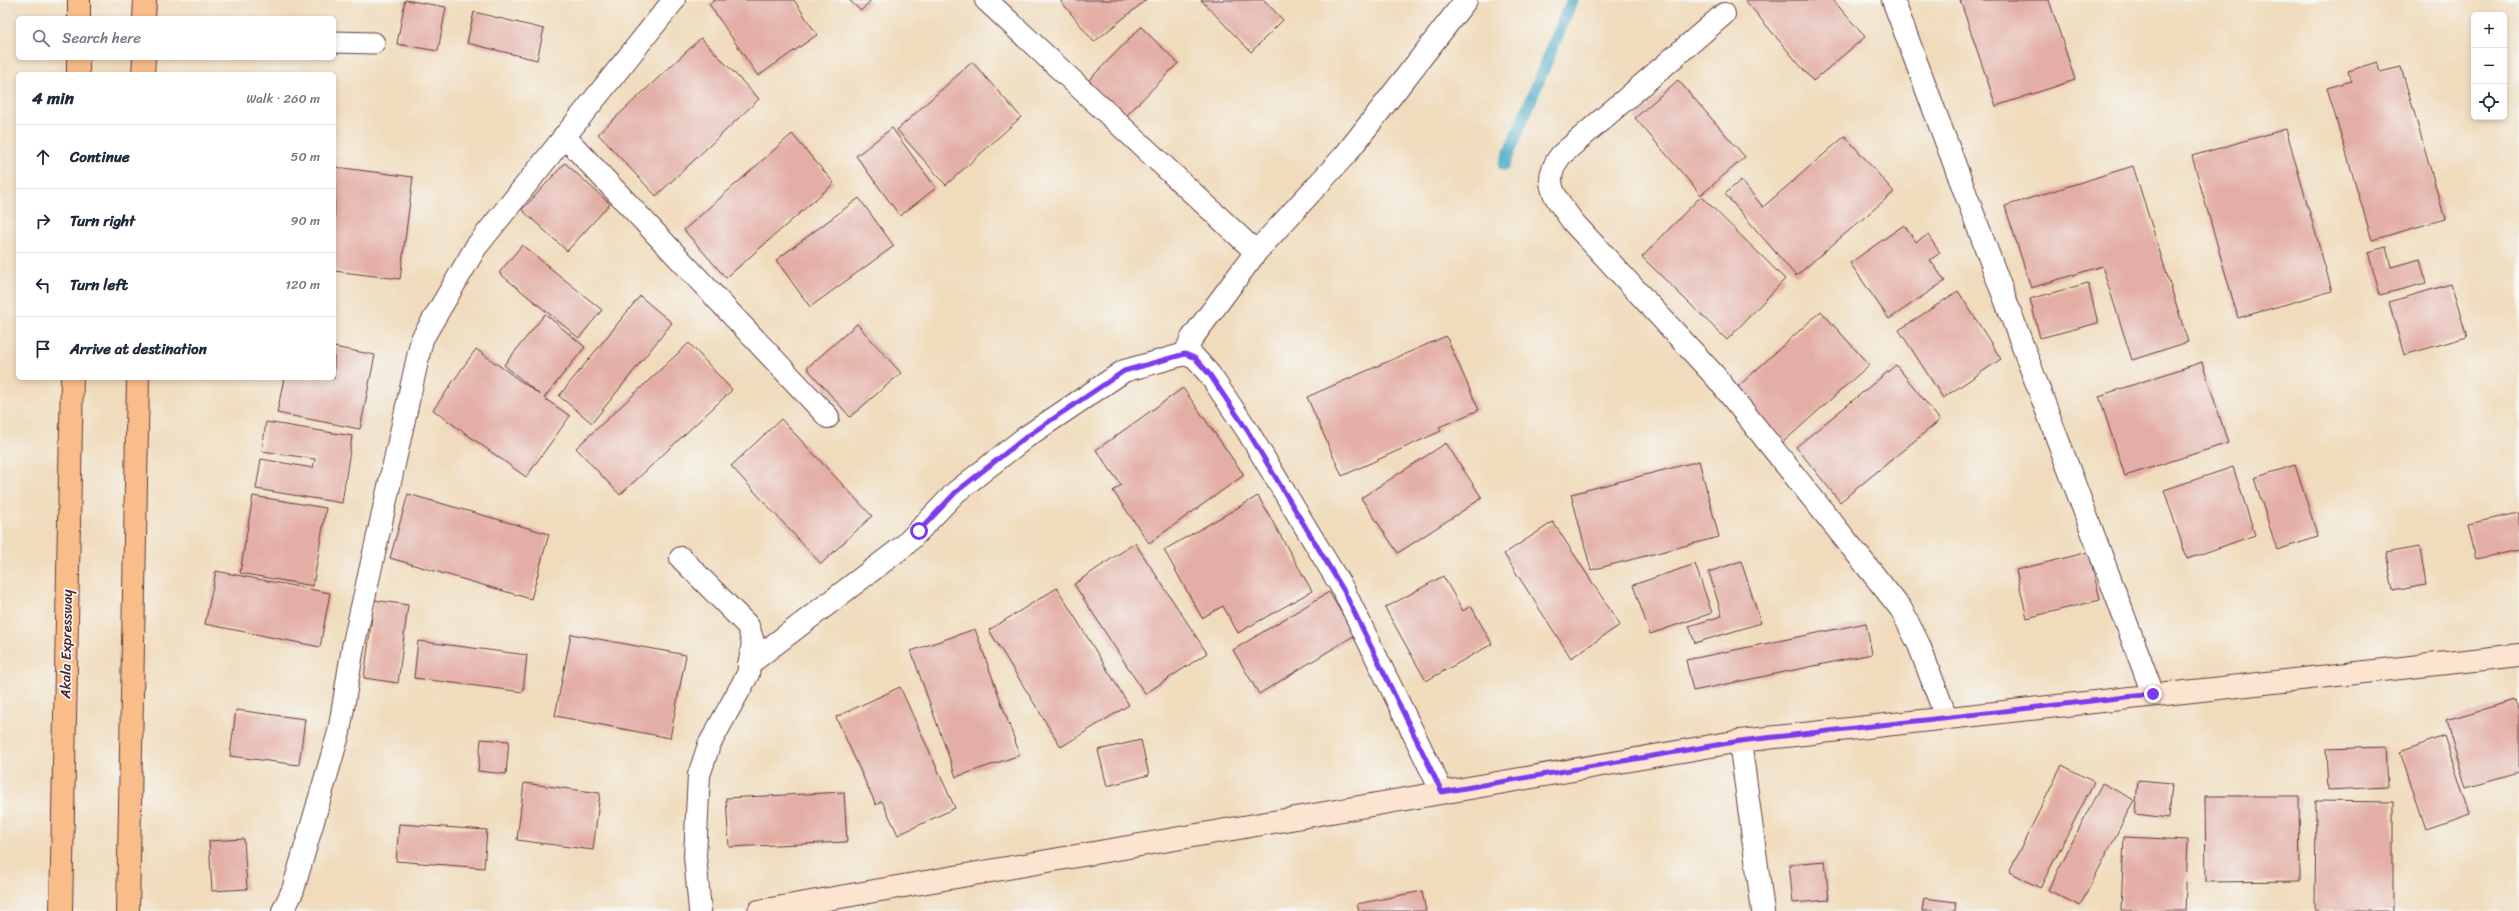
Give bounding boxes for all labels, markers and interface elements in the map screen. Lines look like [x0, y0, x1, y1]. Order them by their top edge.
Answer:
map controls [2471, 12, 2507, 120]
button: + [2471, 12, 2507, 48]
search box [16, 16, 336, 60]
text: Search here [62, 25, 141, 51]
icon: search [30, 27, 52, 49]
button: − [2471, 48, 2507, 84]
text: 4 min [32, 83, 74, 113]
button: locate [2471, 84, 2507, 120]
text: Walk · 260 m [246, 87, 320, 110]
text: Continue [70, 144, 130, 170]
text: 50 m [290, 145, 320, 168]
icon: ahead [32, 146, 54, 168]
text: Turn right [70, 208, 135, 234]
text: 90 m [290, 209, 320, 232]
icon: right [32, 210, 54, 232]
text: Turn left [70, 272, 128, 298]
text: 120 m [285, 273, 320, 296]
icon: left [32, 274, 54, 296]
text: Arrive at destination [70, 336, 207, 362]
icon: arrive [32, 338, 54, 360]
route start [910, 522, 928, 540]
street label: Akala Expressway [53, 588, 80, 700]
route end [2144, 685, 2162, 703]

